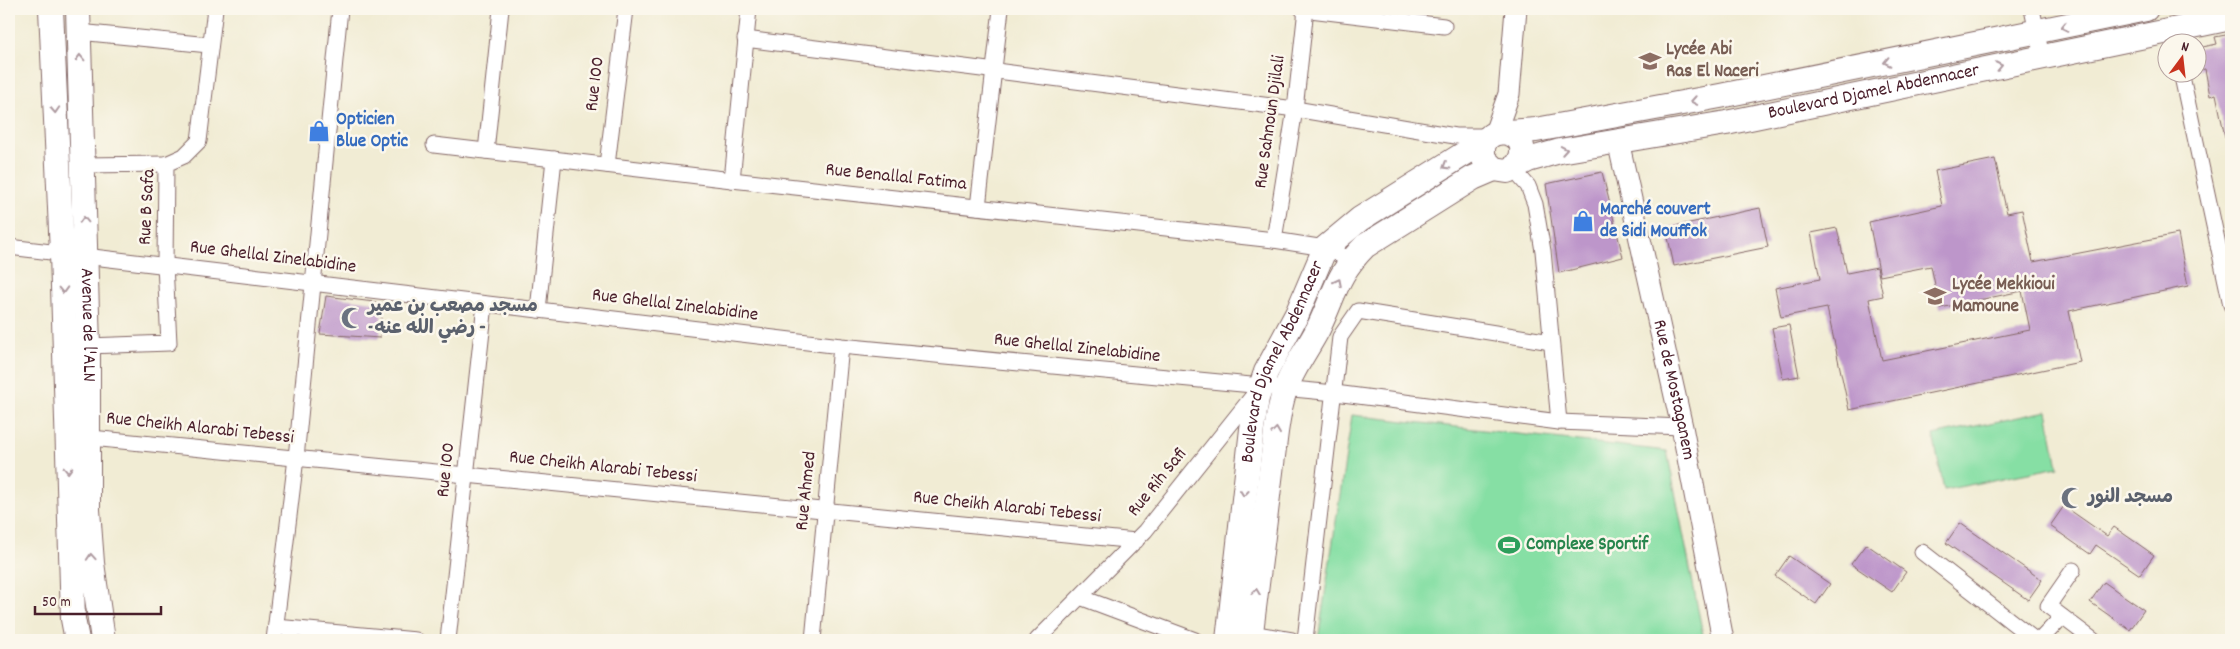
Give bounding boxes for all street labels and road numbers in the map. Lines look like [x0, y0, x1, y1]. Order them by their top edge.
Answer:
street label: Rue Sahnoun Djilali [1248, 53, 1294, 190]
street label: Rue 100 [579, 55, 613, 113]
street label: Boulevard Djamel Abdennacer [1766, 57, 1982, 127]
street label: Rue Benallal Fatima [824, 157, 969, 199]
street label: Rue B Safa [133, 167, 164, 246]
street label: Rue Ghellal Zinelabidine [188, 234, 358, 282]
street label: Boulevard Djamel Abdennacer [1235, 257, 1332, 464]
street label: Avenue de l'ALN [72, 268, 102, 382]
street label: Rue Ghellal Zinelabidine [590, 282, 760, 330]
street label: Rue de Mostaganem [1645, 317, 1702, 462]
street label: Rue Ghellal Zinelabidine [992, 327, 1162, 371]
street label: Rue Cheikh Alarabi Tebessi [105, 406, 296, 452]
street label: Rue 100 [431, 441, 463, 499]
street label: Rue Rih Safi [1122, 442, 1194, 523]
street label: Rue Cheikh Alarabi Tebessi [508, 445, 699, 491]
street label: Rue Ahmed [789, 450, 825, 532]
street label: Rue Cheikh Alarabi Tebessi [912, 485, 1103, 531]

